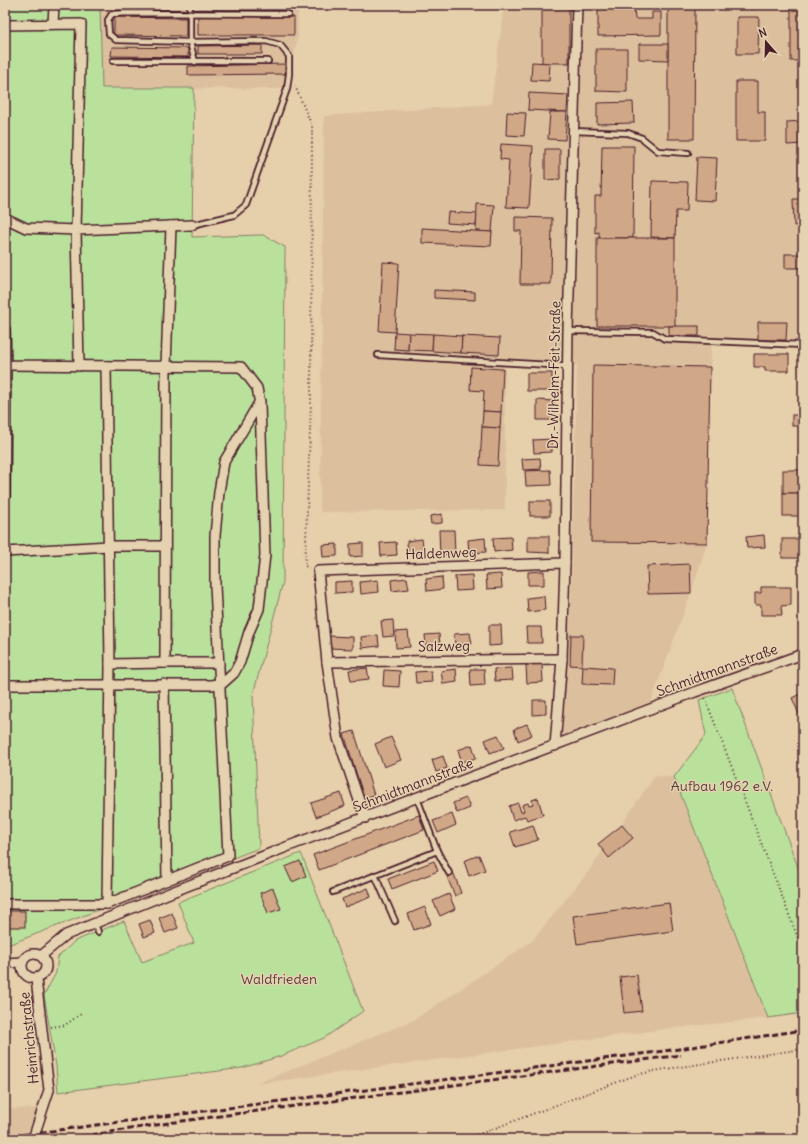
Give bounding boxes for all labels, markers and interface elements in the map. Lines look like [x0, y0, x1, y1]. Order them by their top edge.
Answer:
north arrow [746, 22, 786, 62]
text: N [757, 25, 769, 40]
street label: Dr.-Wilhelm-Feit-Straße [544, 301, 564, 449]
street label: Haldenweg [405, 543, 477, 563]
street label: Salzweg [418, 637, 470, 655]
street label: Schmidtmannstraße [654, 640, 780, 700]
street label: Schmidtmannstraße [350, 754, 476, 816]
park label: Aufbau 1962 e.V. [671, 777, 773, 795]
park label: Waldfrieden [241, 970, 317, 988]
street label: Heinrichstraße [15, 991, 43, 1085]

